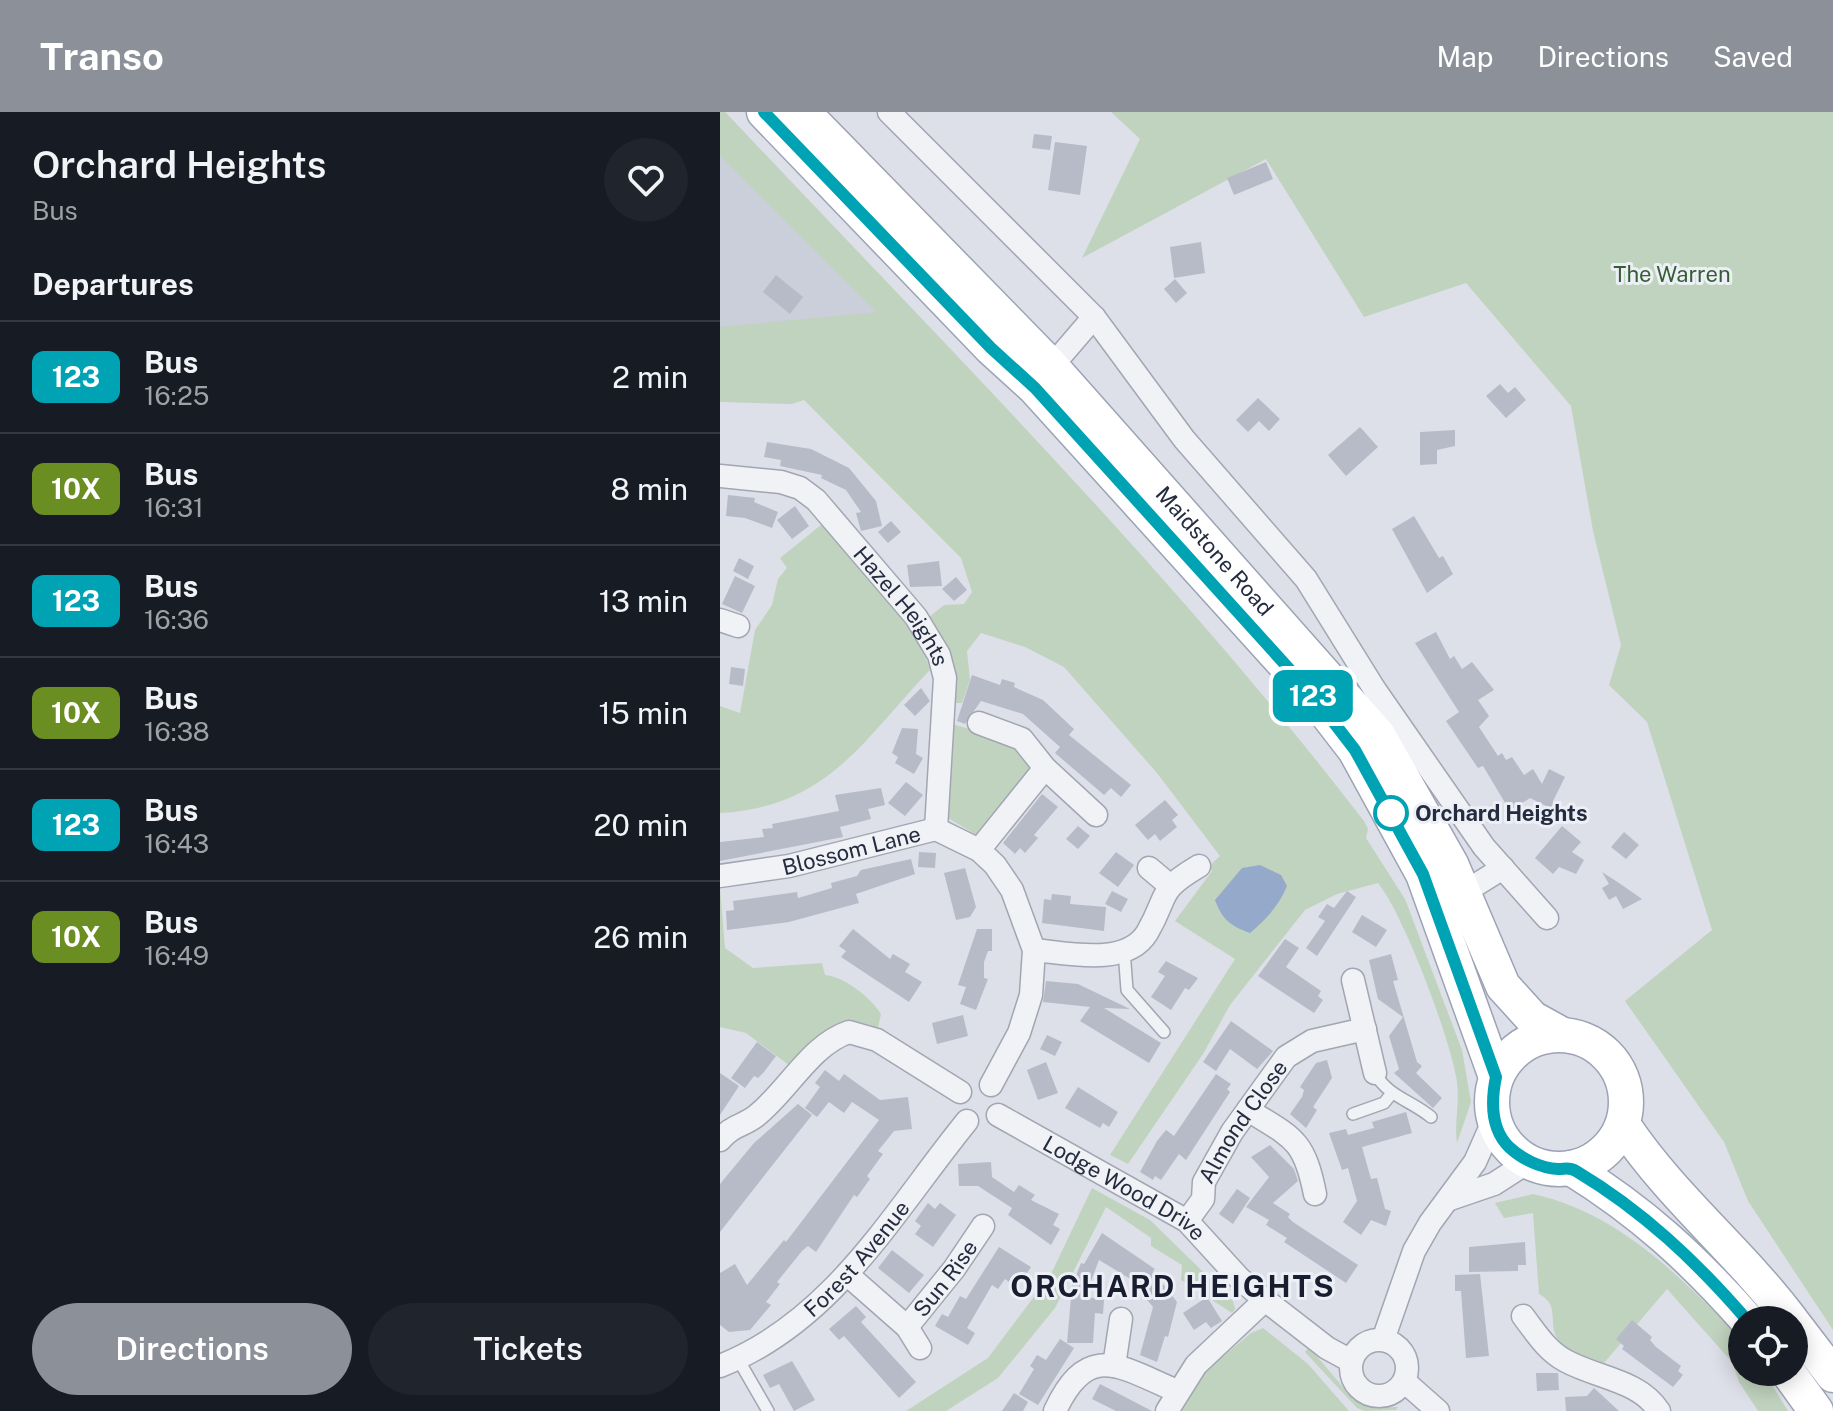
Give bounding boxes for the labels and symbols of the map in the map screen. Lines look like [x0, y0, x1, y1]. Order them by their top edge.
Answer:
park label: The Warren [1613, 261, 1731, 287]
street label: Maidstone Road [1151, 481, 1279, 621]
street label: Hazel Heights [848, 541, 954, 668]
line badge: 123 [1267, 670, 1359, 722]
marker: Orchard Heights [1374, 796, 1408, 830]
place label: Orchard Heights [1415, 800, 1588, 826]
street label: Blossom Lane [779, 820, 923, 880]
street label: Almond Close [1193, 1055, 1293, 1188]
street label: Lodge Wood Drive [1039, 1130, 1211, 1246]
street label: Forest Avenue [799, 1195, 915, 1322]
street label: Sun Rise [908, 1235, 983, 1322]
district label: ORCHARD HEIGHTS [1010, 1268, 1336, 1304]

